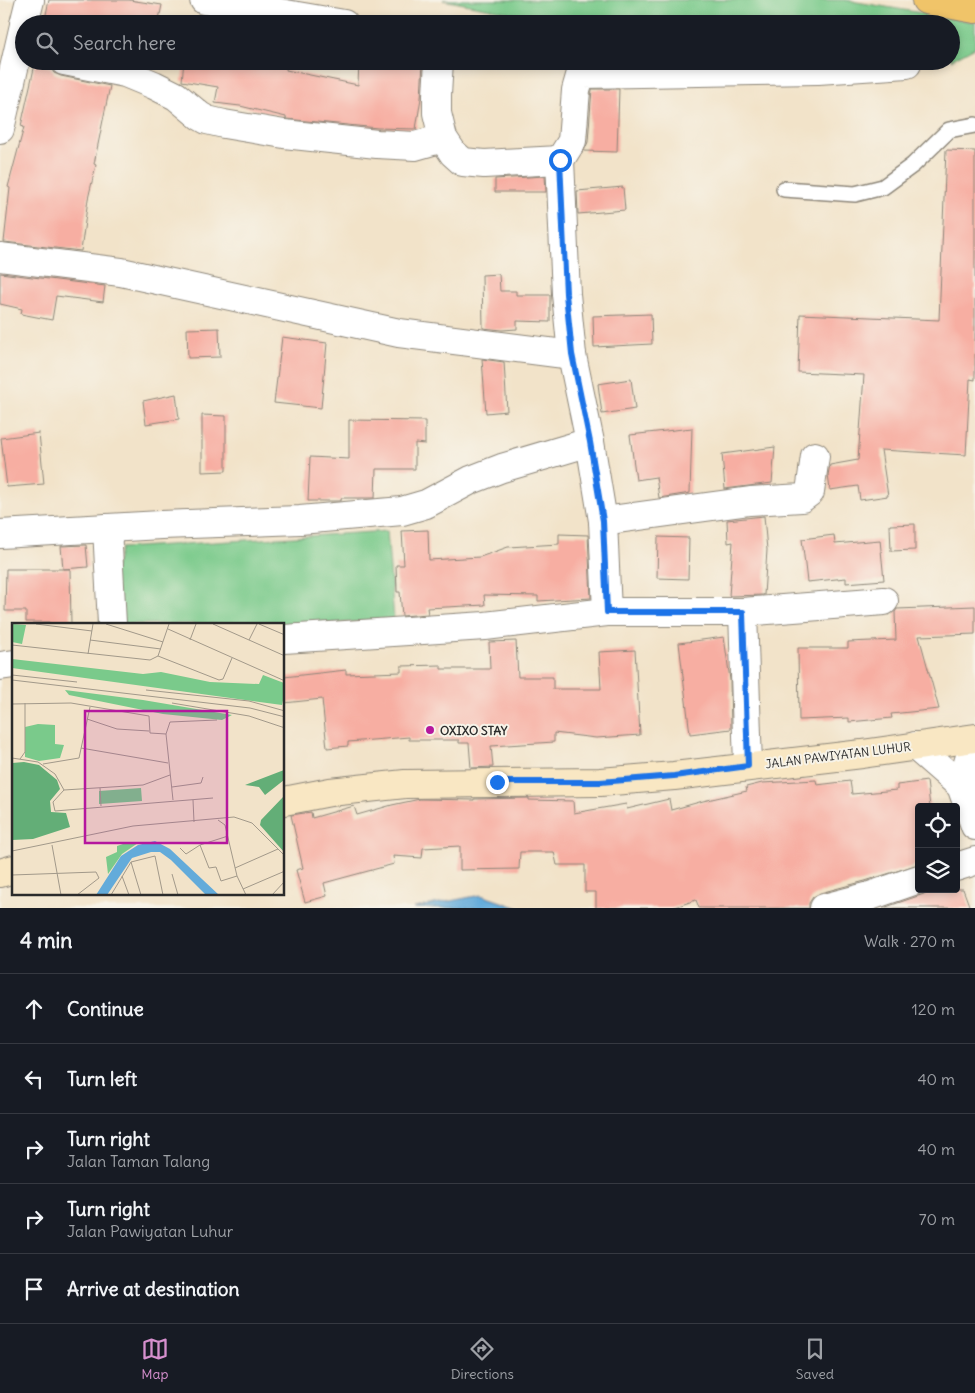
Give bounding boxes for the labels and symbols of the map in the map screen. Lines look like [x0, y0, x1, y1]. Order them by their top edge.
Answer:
route start [549, 149, 572, 172]
inset map [12, 623, 285, 896]
place label: OXIXO STAY [440, 723, 508, 738]
marker: OXIXO STAY [424, 724, 436, 736]
street label: JALAN PAWIYATAN LUHUR [764, 739, 912, 771]
route end [486, 771, 509, 794]

